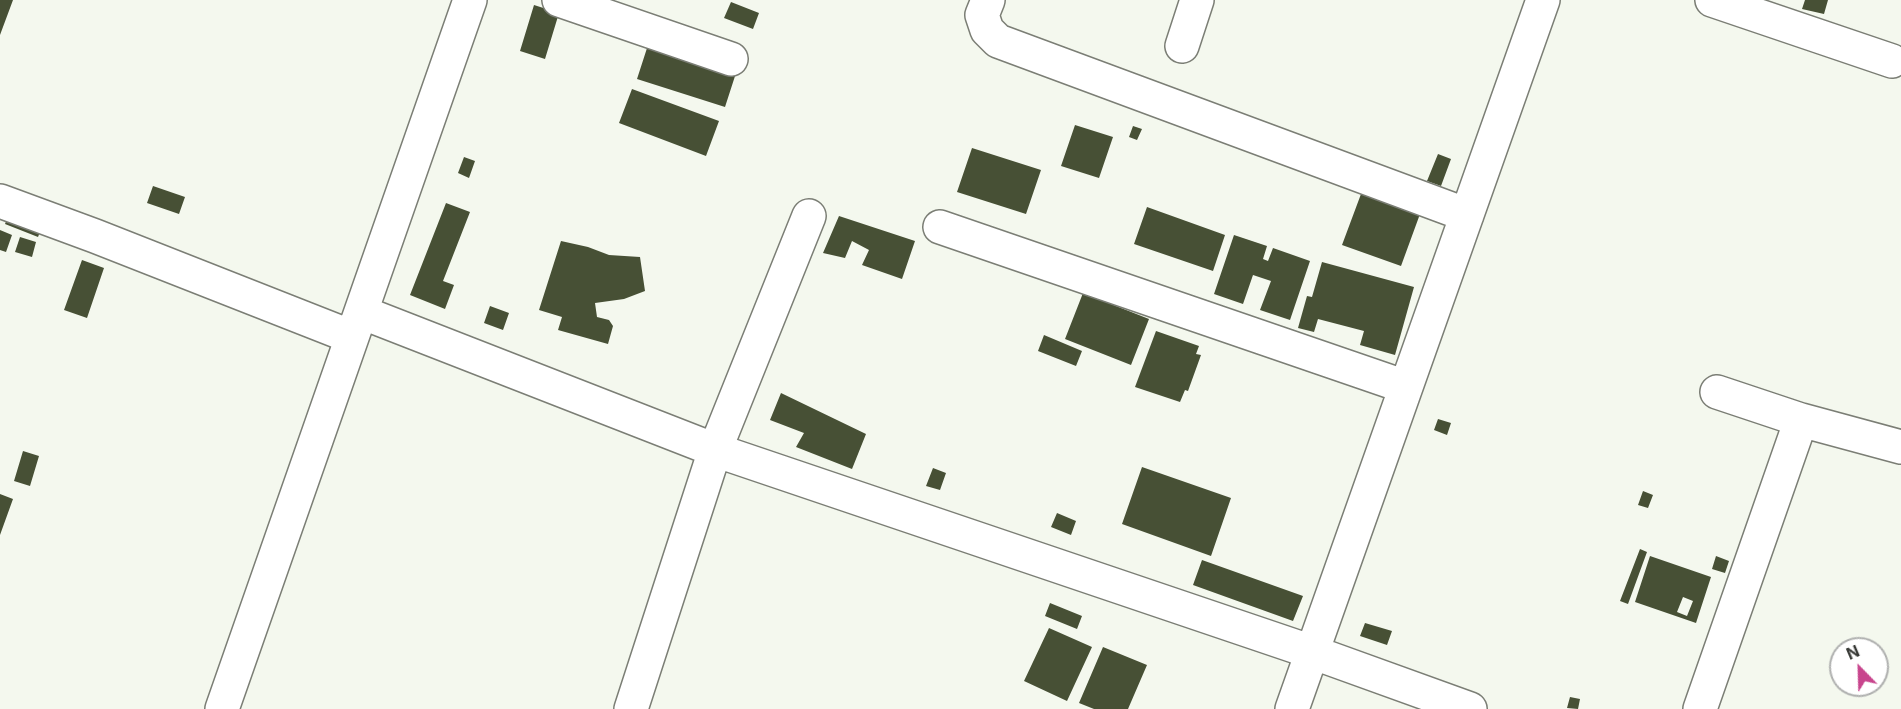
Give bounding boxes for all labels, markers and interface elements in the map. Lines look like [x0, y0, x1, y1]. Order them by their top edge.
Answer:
north arrow [1829, 637, 1889, 697]
text: N [1843, 641, 1862, 664]

